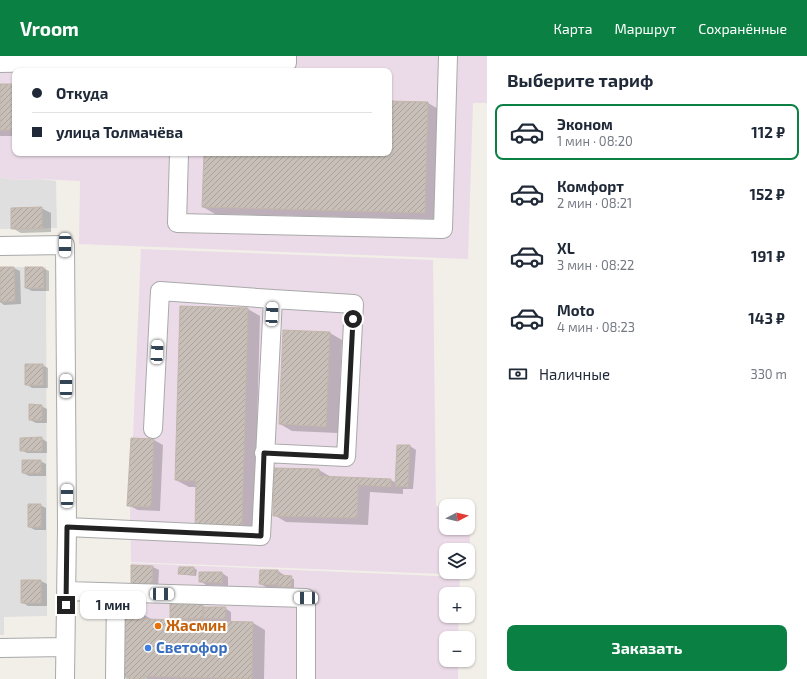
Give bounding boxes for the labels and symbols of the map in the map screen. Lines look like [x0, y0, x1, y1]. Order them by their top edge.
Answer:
car [59, 233, 71, 257]
car [265, 302, 279, 326]
route start [344, 310, 362, 328]
car [150, 340, 164, 364]
car [60, 374, 72, 398]
car [61, 484, 73, 508]
north arrow [439, 499, 475, 535]
car [150, 588, 174, 600]
callout: 1 мин [80, 591, 146, 619]
car [294, 592, 318, 604]
route end [57, 596, 75, 614]
place label: Жасмин [166, 616, 226, 634]
marker: Жасмин [153, 621, 163, 631]
place label: Светофор [156, 638, 227, 656]
marker: Светофор [143, 643, 153, 653]

